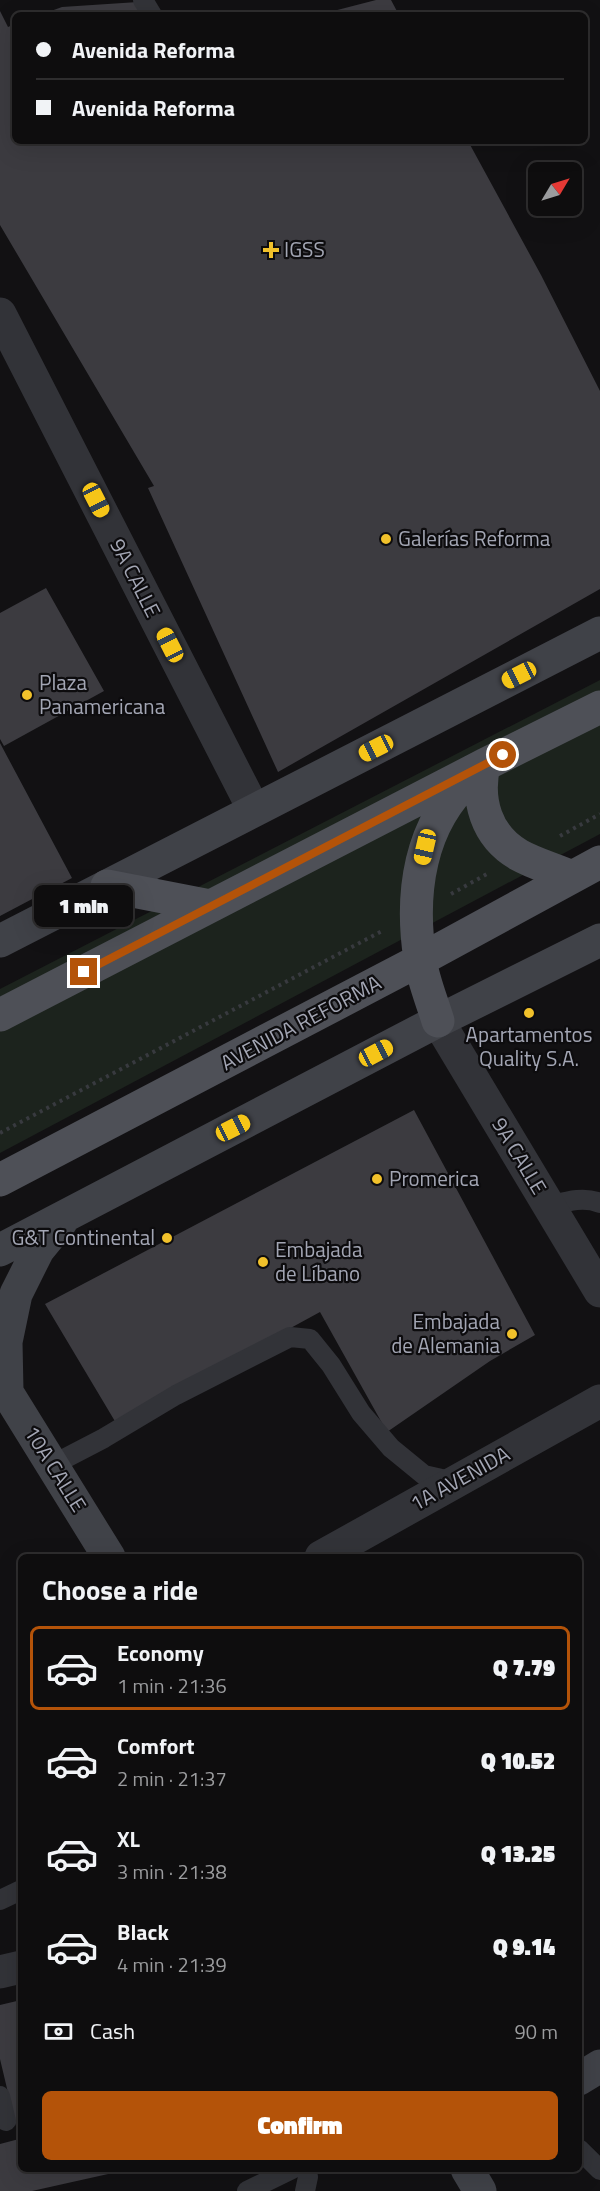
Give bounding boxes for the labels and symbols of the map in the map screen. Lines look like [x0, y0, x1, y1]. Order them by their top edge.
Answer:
north arrow [528, 162, 582, 216]
place label: IGSS [284, 233, 325, 265]
marker: IGSS [262, 241, 280, 259]
car [80, 480, 112, 520]
place label: Galerías Reforma [398, 522, 551, 554]
marker: Galerías Reforma [379, 532, 393, 546]
street label: 9A CALLE [102, 533, 169, 622]
car [154, 625, 186, 665]
car [499, 659, 539, 691]
place label: Plaza Panamericana [39, 666, 166, 722]
marker: Plaza Panamericana [20, 688, 34, 702]
car [356, 732, 396, 764]
route start [489, 741, 516, 768]
car [412, 827, 438, 867]
callout: 1 min [34, 885, 134, 927]
route end [70, 958, 97, 985]
street label: AVENIDA REFORMA [214, 966, 387, 1078]
marker: Apartamentos Quality S.A. [522, 1006, 536, 1020]
place label: Apartamentos Quality S.A. [466, 1018, 592, 1074]
car [356, 1037, 396, 1069]
street label: 9A CALLE [484, 1111, 555, 1200]
car [213, 1112, 253, 1144]
place label: Promerica [389, 1162, 480, 1194]
marker: Promerica [370, 1172, 384, 1186]
place label: G&T Continental [11, 1221, 155, 1253]
marker: G&T Continental [160, 1231, 174, 1245]
place label: Embajada de Líbano [275, 1233, 363, 1289]
marker: Embajada de Líbano [256, 1255, 270, 1269]
place label: Embajada de Alemania [391, 1305, 500, 1361]
marker: Embajada de Alemania [505, 1327, 519, 1341]
street label: 10A CALLE [17, 1419, 95, 1518]
street label: 1A AVENIDA [404, 1437, 516, 1519]

